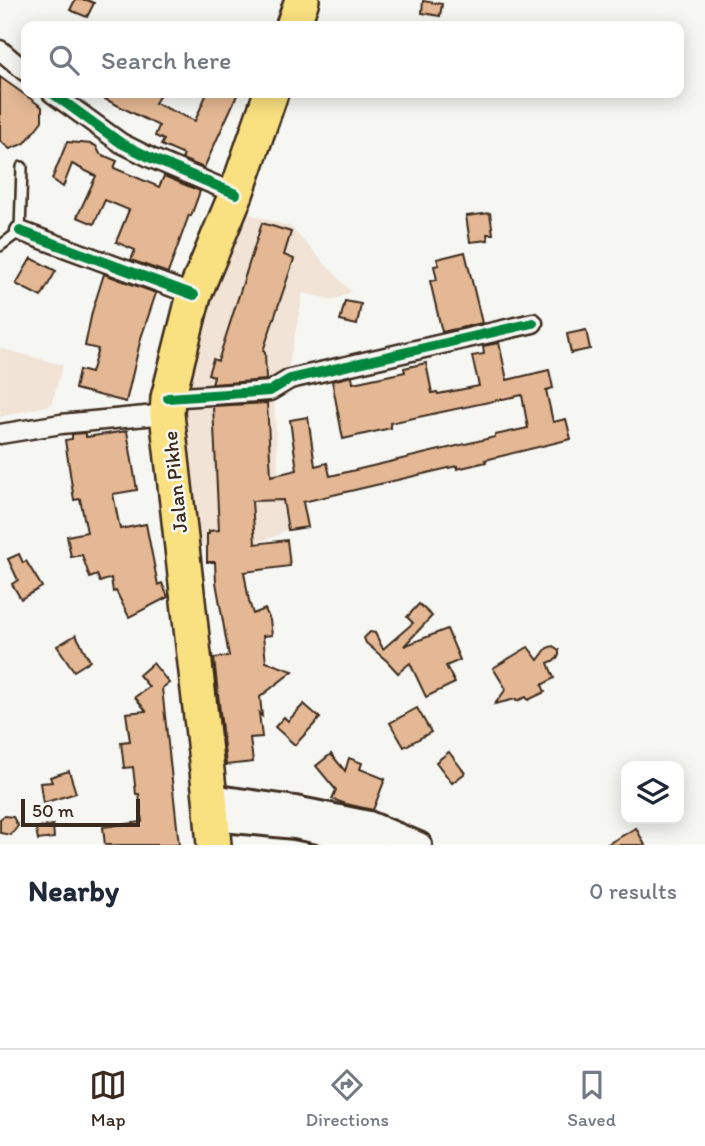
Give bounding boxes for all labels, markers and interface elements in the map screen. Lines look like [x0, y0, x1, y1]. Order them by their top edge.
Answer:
search box [21, 21, 684, 98]
icon: search [45, 41, 83, 79]
text: Search here [101, 44, 231, 76]
street label: Jalan Pikhe [157, 430, 192, 534]
map controls [621, 761, 684, 824]
button: layers [621, 761, 684, 824]
scale bar [21, 796, 140, 828]
text: 50 m [32, 799, 74, 822]
text: Nearby [28, 872, 119, 909]
text: 0 results [589, 877, 677, 905]
tab: Map [89, 1066, 127, 1131]
tab: Directions [305, 1066, 389, 1131]
tab: Saved [567, 1066, 616, 1131]

